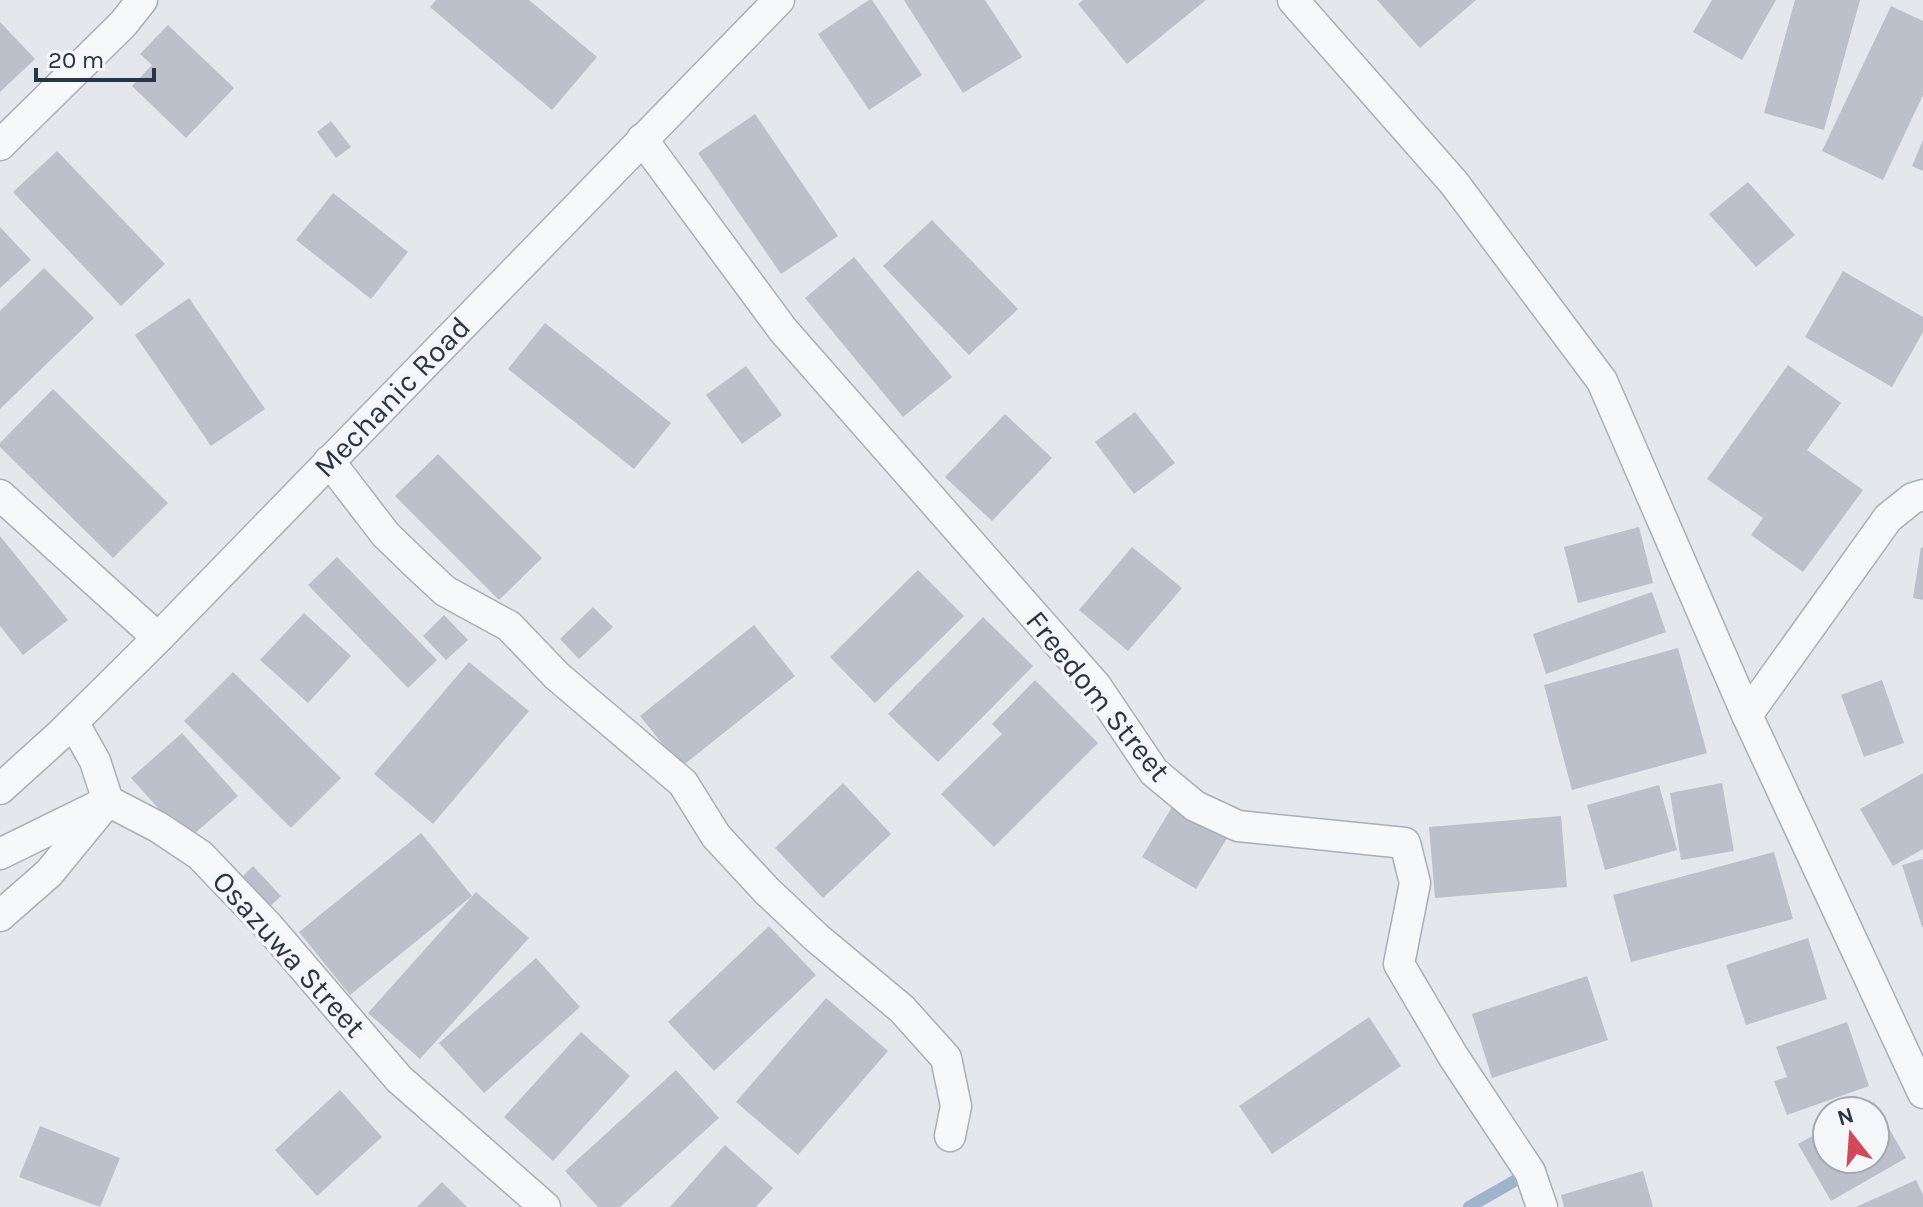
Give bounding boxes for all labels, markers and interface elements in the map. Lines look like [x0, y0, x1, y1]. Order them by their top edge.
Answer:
scale bar [36, 32, 154, 82]
text: 20 m [48, 46, 104, 74]
street label: Mechanic Road [306, 309, 478, 485]
street label: Freedom Street [1018, 603, 1178, 789]
street label: Osazuwa Street [205, 863, 373, 1045]
north arrow [1811, 1095, 1891, 1175]
text: N [1834, 1102, 1857, 1132]

